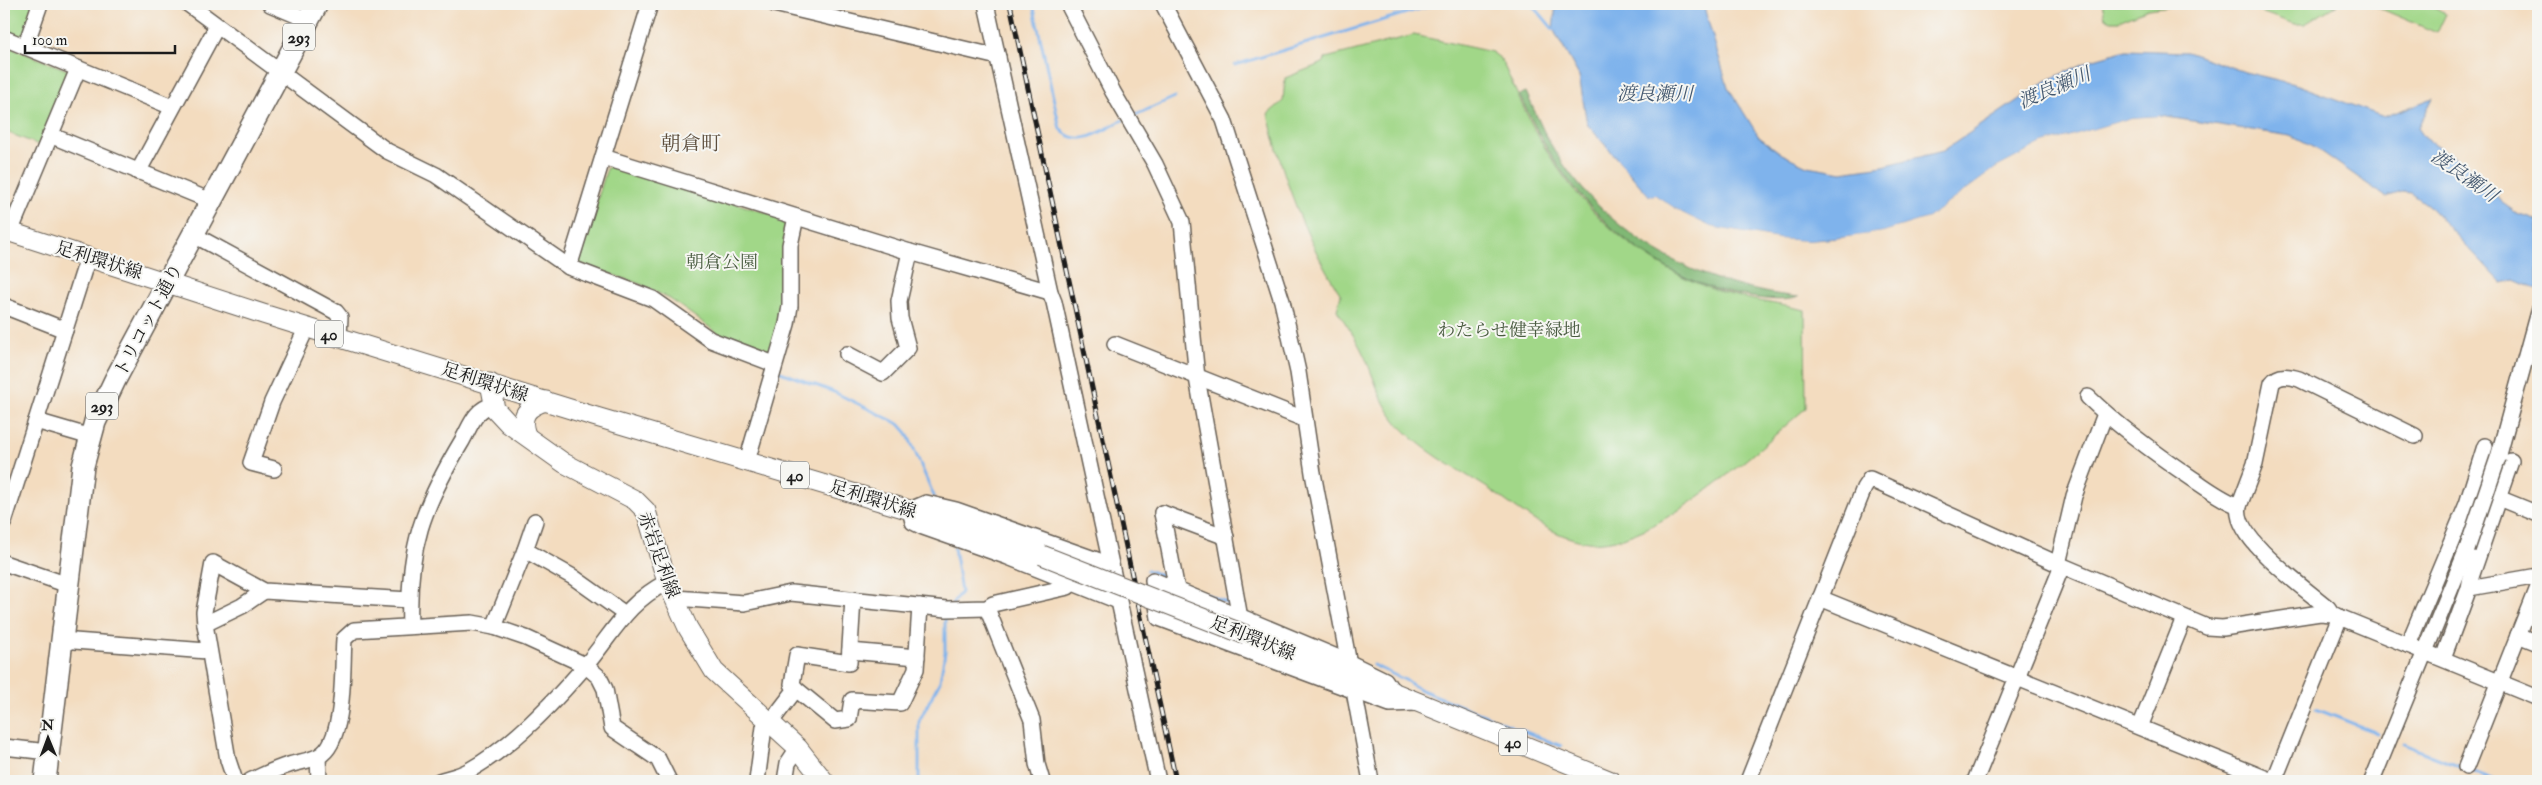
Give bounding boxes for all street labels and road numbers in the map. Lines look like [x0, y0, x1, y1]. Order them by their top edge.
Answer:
road number: 293 [283, 24, 315, 51]
street label: 足利環状線 [52, 236, 145, 285]
street label: トリコット通り [109, 260, 188, 381]
road number: 40 [315, 320, 343, 348]
street label: 足利環状線 [438, 358, 531, 407]
road number: 293 [86, 392, 118, 420]
road number: 40 [781, 462, 809, 488]
street label: 足利環状線 [826, 475, 919, 524]
street label: 赤岩足利線 [632, 509, 685, 601]
street label: 足利環状線 [1207, 611, 1299, 666]
road number: 40 [1499, 729, 1527, 756]

